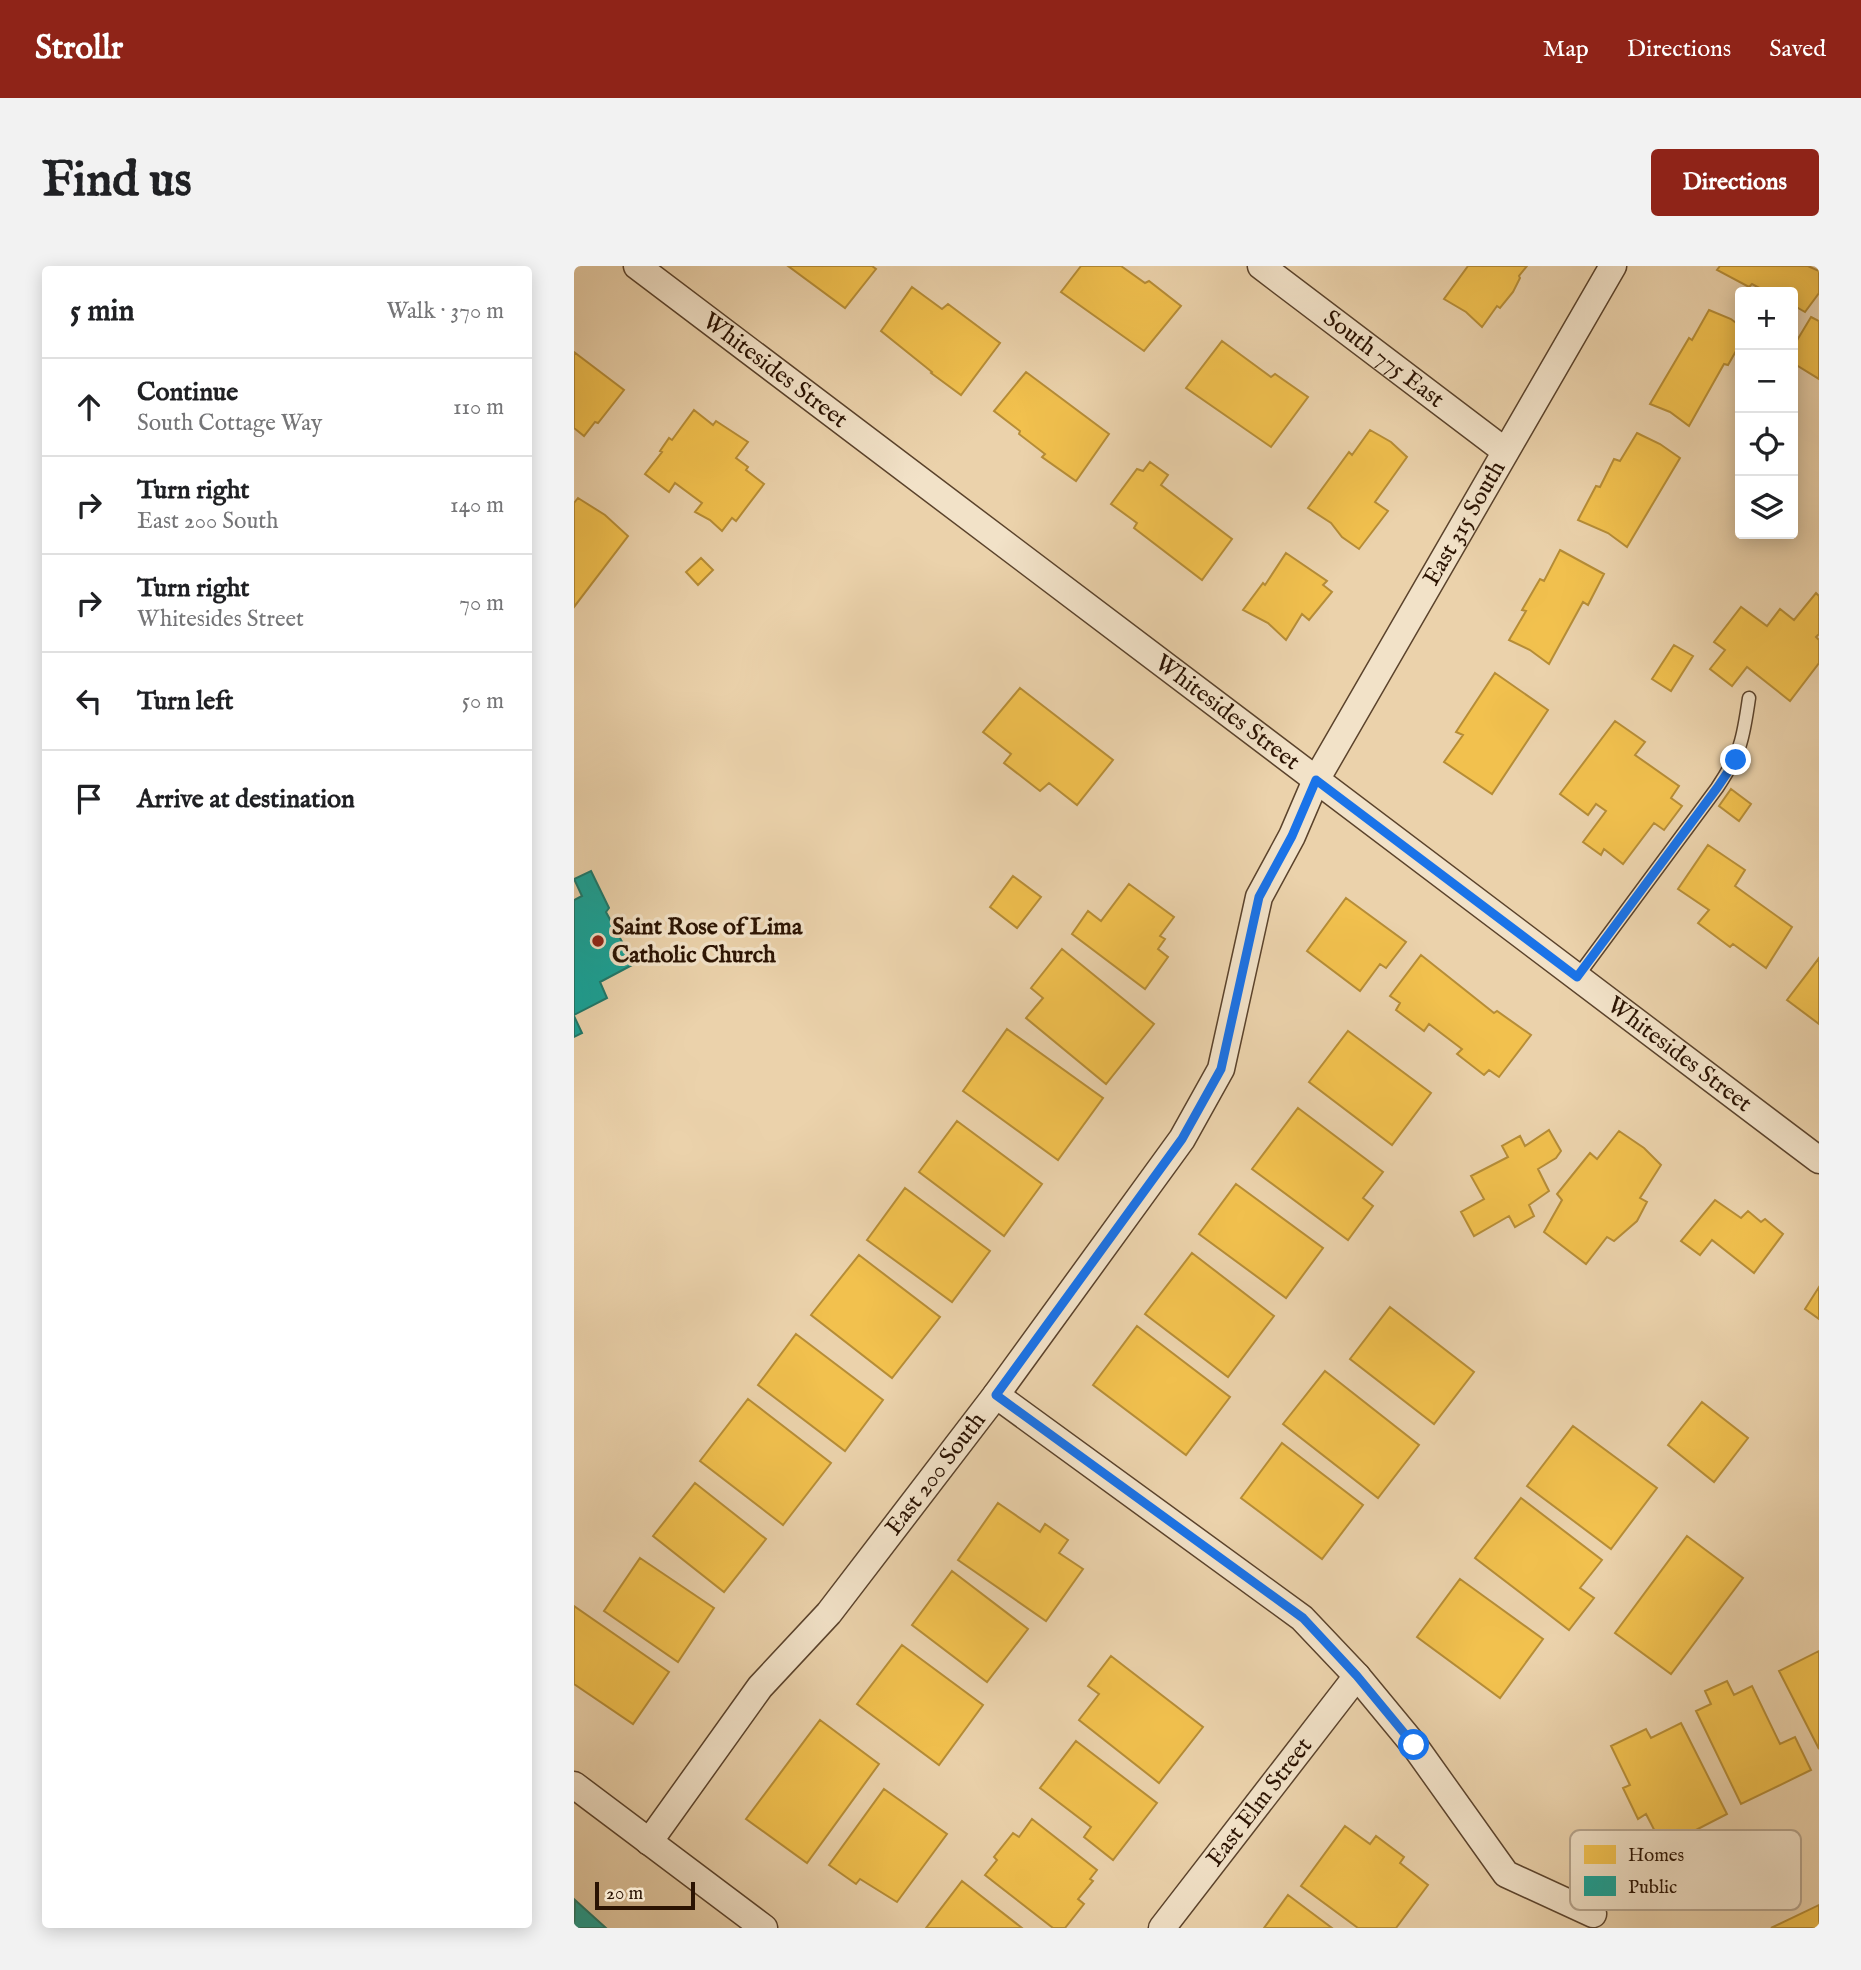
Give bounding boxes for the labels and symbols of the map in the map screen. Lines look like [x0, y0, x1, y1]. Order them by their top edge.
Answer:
street label: South 775 East [1317, 303, 1450, 415]
street label: Whitesides Street [696, 305, 854, 435]
street label: East 315 South [1416, 455, 1513, 591]
street label: Whitesides Street [1148, 647, 1306, 777]
route end [1720, 744, 1751, 775]
place label: Saint Rose of Lima Catholic Church [612, 912, 803, 971]
marker: Saint Rose of Lima Catholic Church [590, 933, 606, 949]
street label: Whitesides Street [1601, 990, 1758, 1119]
street label: East 200 South [878, 1406, 993, 1542]
route start [1398, 1729, 1429, 1760]
street label: East Elm Street [1199, 1731, 1319, 1873]
legend [1570, 1830, 1801, 1910]
text: Homes [1628, 1844, 1684, 1868]
text: Public [1628, 1876, 1677, 1900]
scale bar [595, 1879, 695, 1911]

